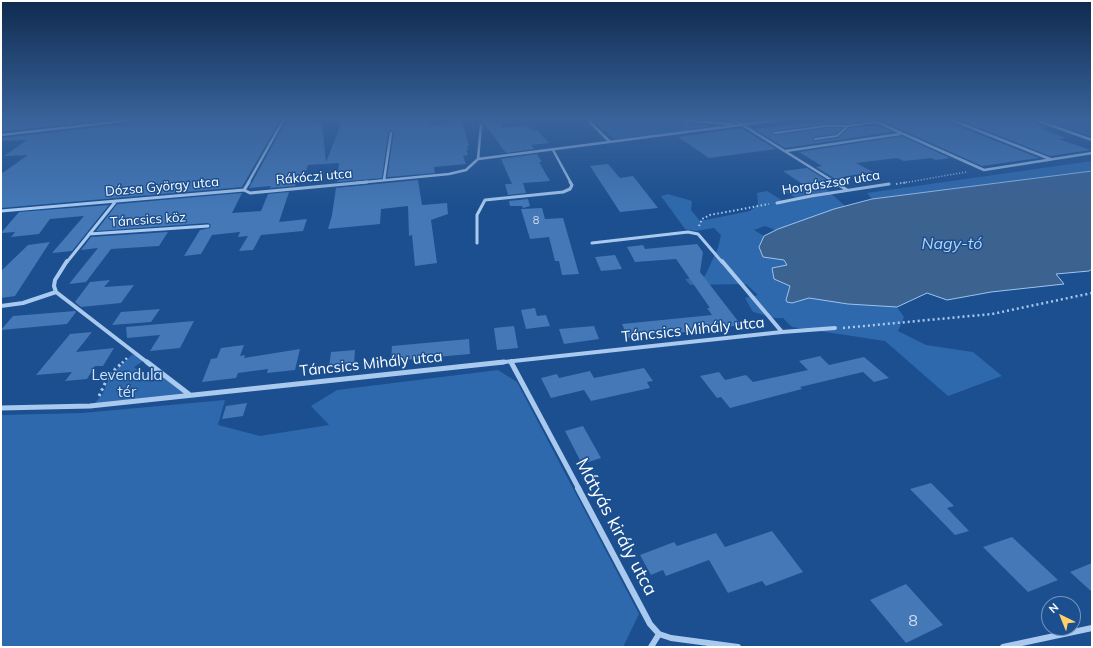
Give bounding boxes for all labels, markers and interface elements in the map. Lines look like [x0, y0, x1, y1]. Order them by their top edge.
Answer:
street label: Rákóczi utca [275, 166, 353, 188]
street label: Horgászsor utca [781, 168, 881, 198]
street label: Dózsa György utca [105, 174, 219, 200]
street label: Táncsics köz [109, 210, 187, 230]
house number: 8 [533, 214, 539, 228]
water label: Nagy-tó [922, 234, 982, 254]
street label: Táncsics Mihály utca [620, 314, 766, 346]
street label: Táncsics Mihály utca [298, 348, 444, 380]
park label: Levendula tér [91, 366, 163, 401]
street label: Mátyás király utca [571, 455, 661, 599]
north arrow [1041, 596, 1081, 636]
text: N [1046, 600, 1061, 616]
house number: 8 [908, 611, 918, 631]

